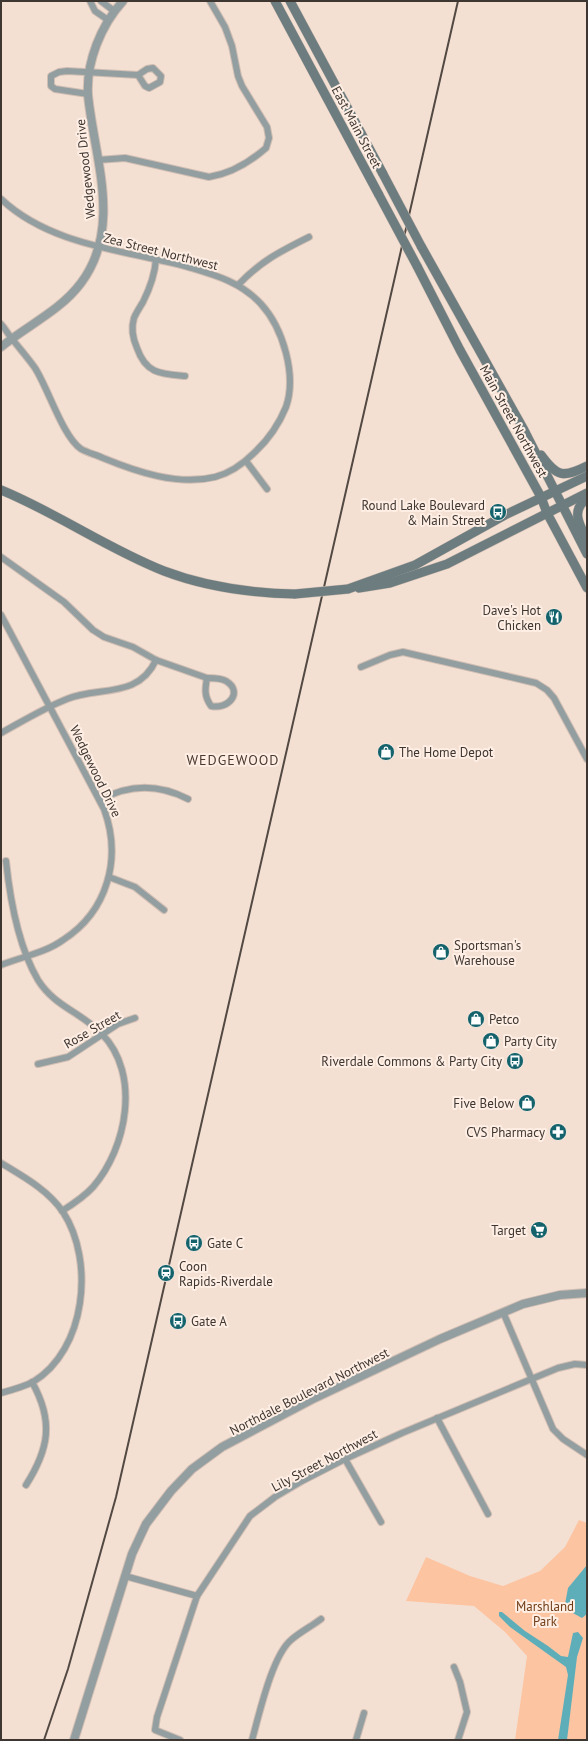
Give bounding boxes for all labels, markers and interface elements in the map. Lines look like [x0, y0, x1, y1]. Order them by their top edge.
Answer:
street label: East Main Street [328, 83, 386, 172]
street label: Wedgewood Drive [72, 118, 99, 220]
street label: Zea Street Northwest [102, 229, 221, 274]
street label: Main Street Northwest [476, 362, 552, 481]
place label: Round Lake Boulevard & Main Street [361, 497, 486, 529]
bus stop icon: Round Lake Boulevard & Main Street [488, 502, 508, 522]
place label: Dave's Hot Chicken [482, 602, 542, 634]
restaurant icon: Dave's Hot Chicken [544, 607, 564, 627]
street label: Wedgewood Drive [66, 722, 125, 820]
shop icon: The Home Depot [376, 742, 396, 762]
place label: The Home Depot [399, 744, 494, 761]
district label: WEDGEWOOD [187, 751, 279, 769]
place label: Sportsman's Warehouse [454, 937, 521, 969]
shop icon: Sportsman's Warehouse [431, 942, 451, 962]
street label: Rose Street [61, 1006, 124, 1053]
shop icon: Petco [466, 1009, 486, 1029]
place label: Petco [489, 1011, 519, 1028]
shop icon: Party City [481, 1031, 501, 1051]
place label: Party City [504, 1033, 557, 1050]
bus stop icon: Riverdale Commons & Party City [505, 1051, 525, 1071]
place label: Riverdale Commons & Party City [321, 1053, 502, 1070]
shop icon: Five Below [517, 1093, 537, 1113]
place label: Five Below [453, 1095, 514, 1112]
pharmacy icon: CVS Pharmacy [548, 1122, 568, 1142]
place label: CVS Pharmacy [466, 1124, 545, 1141]
supermarket icon: Target [529, 1220, 549, 1240]
place label: Target [491, 1222, 527, 1239]
bus stop icon: Gate C [184, 1233, 204, 1253]
place label: Gate C [207, 1235, 243, 1252]
place label: Coon Rapids-Riverdale [179, 1258, 273, 1290]
station icon: Coon Rapids-Riverdale [156, 1263, 176, 1283]
bus stop icon: Gate A [168, 1311, 188, 1331]
place label: Gate A [191, 1313, 227, 1330]
street label: Northdale Boulevard Northwest [227, 1344, 392, 1439]
street label: Lily Street Northwest [268, 1425, 381, 1496]
park label: Marshland Park [516, 1598, 574, 1630]

